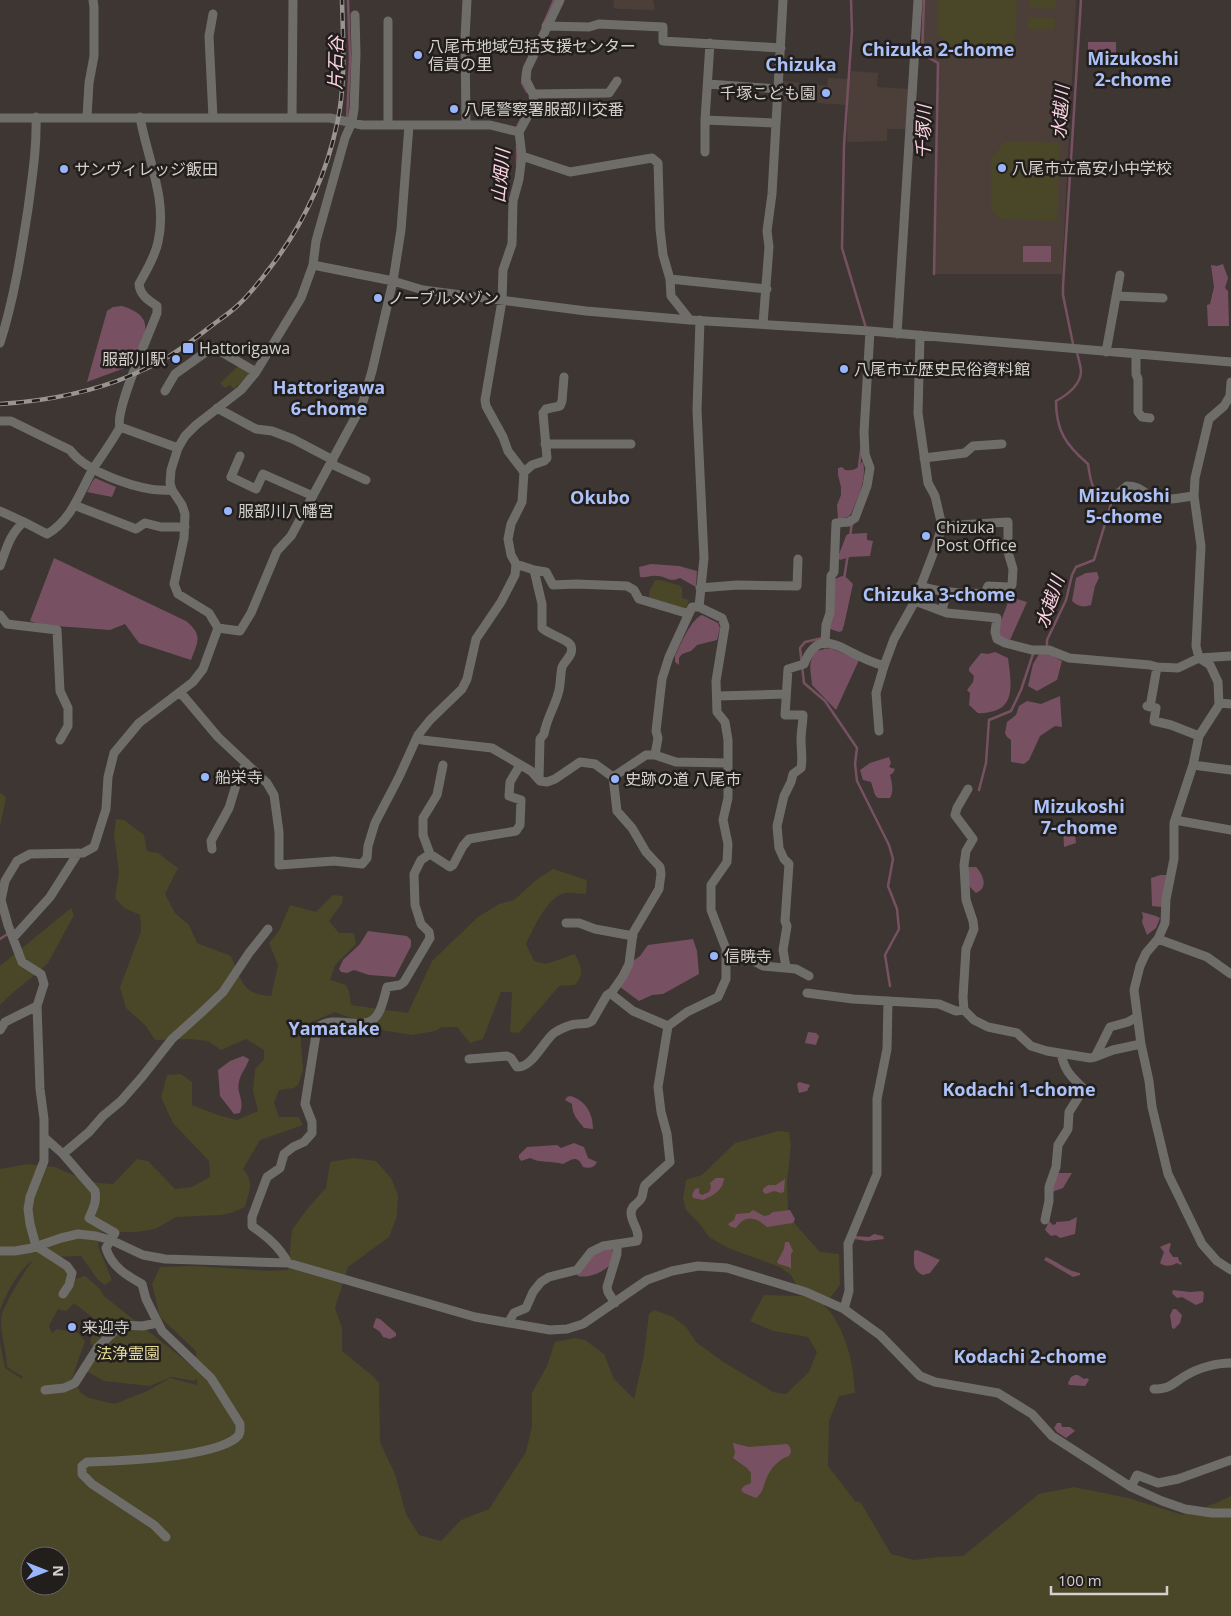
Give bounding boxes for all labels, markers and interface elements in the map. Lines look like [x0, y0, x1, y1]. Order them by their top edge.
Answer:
water label: 片石谷 [323, 34, 348, 90]
place label: 八尾市地域包括支援センター 信貴の里 [428, 35, 636, 75]
district label: Chizuka 2-chome [862, 37, 1014, 61]
district label: Mizukoshi 2-chome [1087, 46, 1179, 91]
marker: 八尾市地域包括支援センター 信貴の里 [412, 49, 424, 61]
district label: Chizuka [765, 52, 837, 76]
place label: 千塚こども園 [720, 82, 816, 104]
water label: 水越川 [1046, 82, 1074, 140]
marker: 千塚こども園 [820, 87, 832, 99]
place label: 八尾警察署服部川交番 [464, 98, 624, 120]
marker: 八尾警察署服部川交番 [448, 103, 460, 115]
water label: 千塚川 [911, 103, 936, 159]
water label: 山畑川 [486, 146, 514, 204]
place label: 八尾市立高安小中学校 [1012, 157, 1172, 179]
place label: サンヴィレッジ飯田 [74, 158, 218, 180]
marker: 八尾市立高安小中学校 [996, 162, 1008, 174]
marker: サンヴィレッジ飯田 [58, 163, 70, 175]
place label: ノーブルメゾン [388, 287, 499, 309]
marker: ノーブルメゾン [372, 292, 384, 304]
place label: Hattorigawa [199, 337, 290, 359]
marker: Hattorigawa [181, 341, 195, 355]
place label: 服部川駅 [102, 348, 166, 370]
marker: 服部川駅 [170, 353, 182, 365]
place label: 八尾市立歴史民俗資料館 [854, 358, 1030, 380]
marker: 八尾市立歴史民俗資料館 [838, 363, 850, 375]
district label: Hattorigawa 6-chome [273, 375, 385, 420]
district label: Mizukoshi 5-chome [1078, 483, 1170, 528]
district label: Okubo [570, 485, 630, 509]
place label: 服部川八幡宮 [238, 500, 334, 522]
marker: 服部川八幡宮 [222, 505, 234, 517]
place label: Chizuka Post Office [936, 516, 1017, 556]
marker: Chizuka Post Office [920, 530, 932, 542]
water label: 水越川 [1029, 570, 1070, 631]
district label: Chizuka 3-chome [863, 582, 1015, 606]
place label: 船栄寺 [215, 766, 263, 788]
place label: 史跡の道 八尾市 [625, 768, 741, 790]
marker: 船栄寺 [199, 771, 211, 783]
marker: 史跡の道 八尾市 [609, 773, 621, 785]
district label: Mizukoshi 7-chome [1033, 794, 1125, 839]
place label: 信暁寺 [724, 945, 772, 967]
marker: 信暁寺 [708, 950, 720, 962]
district label: Yamatake [288, 1016, 380, 1040]
district label: Kodachi 1-chome [942, 1077, 1096, 1101]
place label: 来迎寺 [82, 1316, 130, 1338]
marker: 来迎寺 [66, 1321, 78, 1333]
park label: 法浄霊園 [96, 1342, 160, 1364]
district label: Kodachi 2-chome [953, 1344, 1107, 1368]
north arrow [20, 1546, 70, 1596]
scale bar [1051, 1564, 1167, 1596]
text: N [49, 1565, 68, 1577]
text: 100 m [1058, 1570, 1102, 1590]

